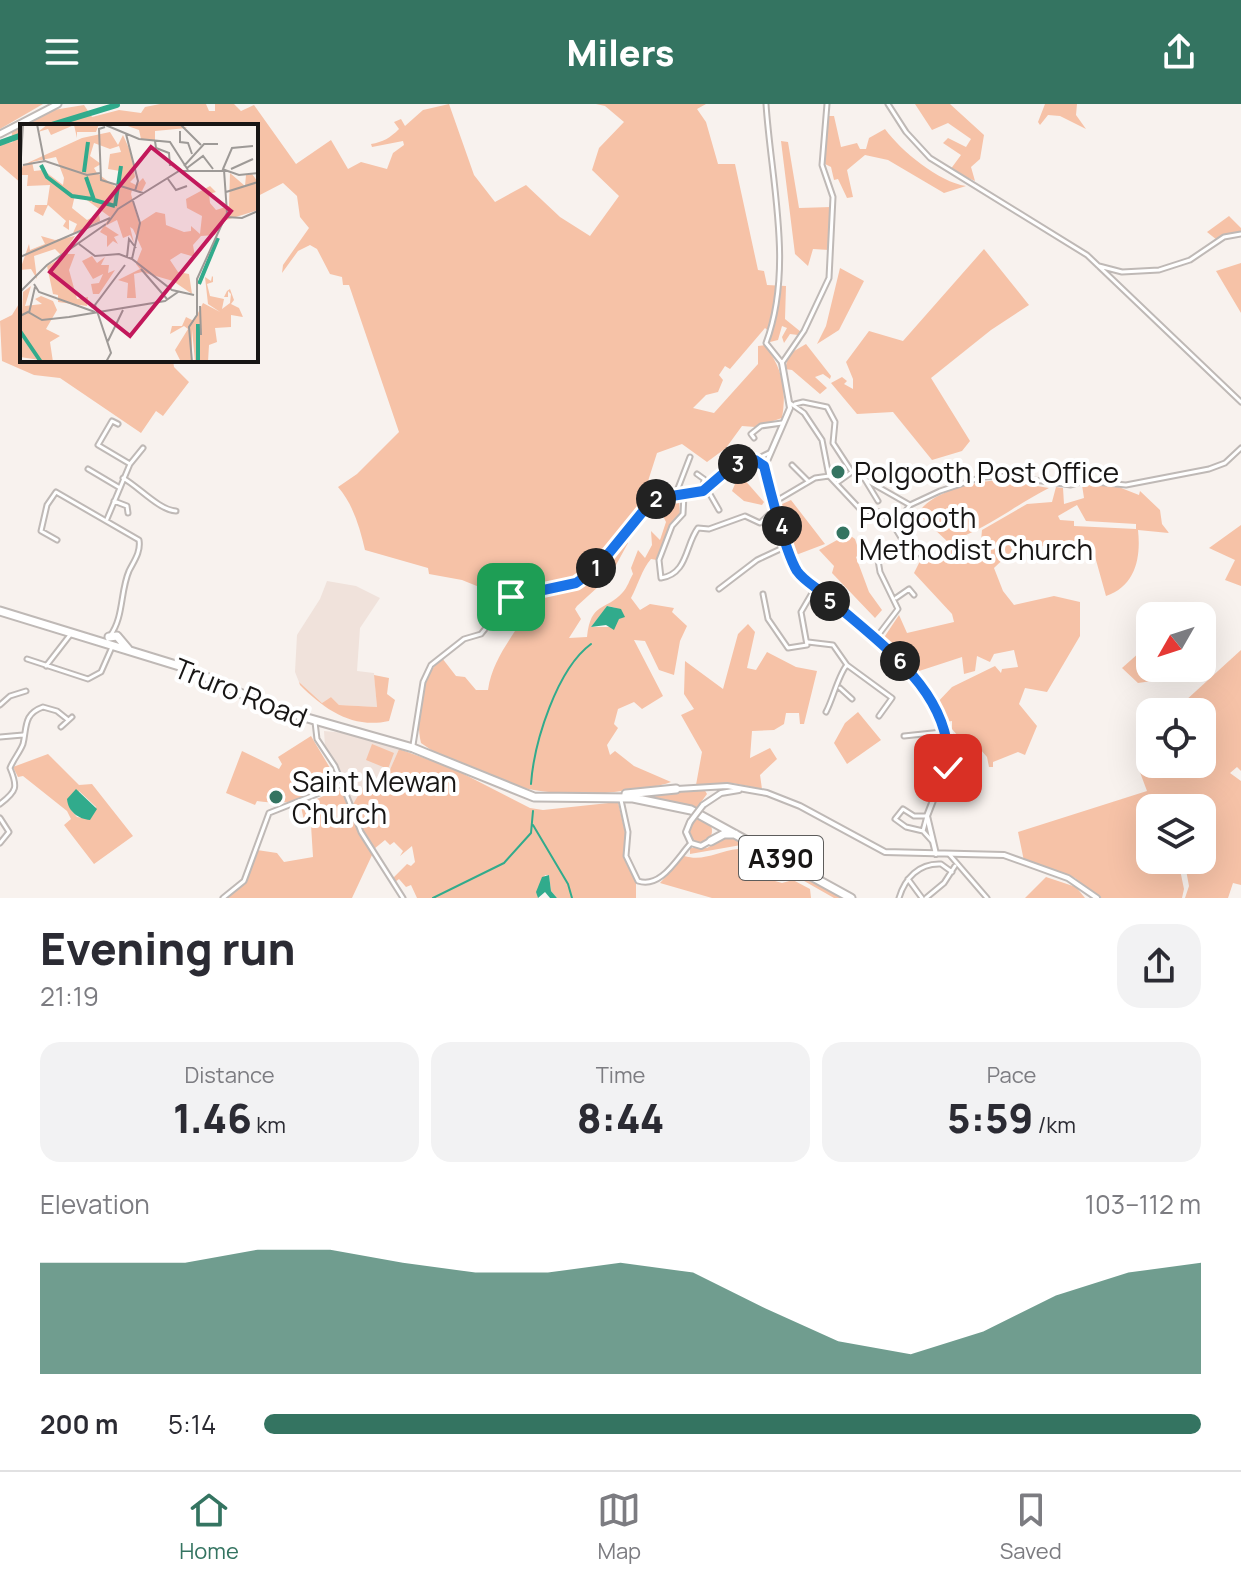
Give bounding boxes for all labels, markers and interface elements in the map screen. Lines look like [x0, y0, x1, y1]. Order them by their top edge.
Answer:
text: Milers [567, 28, 674, 77]
icon: menu [40, 30, 84, 74]
icon: share [1157, 30, 1201, 74]
inset map [20, 124, 258, 362]
pin: 3 [718, 444, 758, 484]
text: 3 [732, 449, 744, 479]
place label: Polgooth Post Office [854, 453, 1119, 491]
marker: Polgooth Post Office [829, 463, 847, 481]
pin: 2 [636, 479, 676, 519]
text: 2 [649, 484, 663, 514]
place label: Polgooth Methodist Church [859, 498, 1093, 568]
pin: 4 [762, 506, 802, 546]
text: 4 [775, 511, 789, 541]
marker: Polgooth Methodist Church [834, 524, 852, 542]
pin: 1 [576, 548, 616, 588]
text: 1 [591, 553, 601, 583]
pin [477, 563, 545, 631]
icon: arrive [489, 575, 533, 619]
pin: 5 [810, 581, 850, 621]
text: 5 [824, 586, 836, 616]
north arrow [1136, 602, 1216, 682]
map controls [1136, 602, 1216, 874]
pin: 6 [880, 641, 920, 681]
text: 6 [893, 646, 907, 676]
street label: Truro Road [169, 648, 313, 736]
button: locate [1136, 698, 1216, 778]
pin [914, 734, 982, 802]
icon: check [926, 746, 970, 790]
place label: Saint Mewan Church [292, 762, 457, 832]
marker: Saint Mewan Church [267, 788, 285, 806]
button: layers [1136, 794, 1216, 874]
road number: A390 [739, 836, 823, 880]
text: Evening run [40, 918, 296, 978]
button: share [1117, 924, 1201, 1008]
text: 21:19 [40, 978, 99, 1014]
text: Distance [184, 1060, 275, 1090]
text: Time [596, 1060, 645, 1090]
text: Pace [987, 1060, 1036, 1090]
text: 1.46 [173, 1090, 252, 1145]
text: 8:44 [577, 1090, 664, 1145]
text: 5:59 [947, 1090, 1033, 1145]
text: km [252, 1110, 286, 1140]
text: /km [1033, 1110, 1076, 1140]
text: Elevation [40, 1186, 150, 1222]
text: 103–112 m [1085, 1186, 1201, 1222]
text: 200 m [40, 1406, 118, 1442]
text: 5:14 [168, 1406, 216, 1442]
tab: Home [179, 1488, 239, 1566]
tab: Map [597, 1488, 641, 1566]
tab: Saved [1000, 1488, 1062, 1566]

